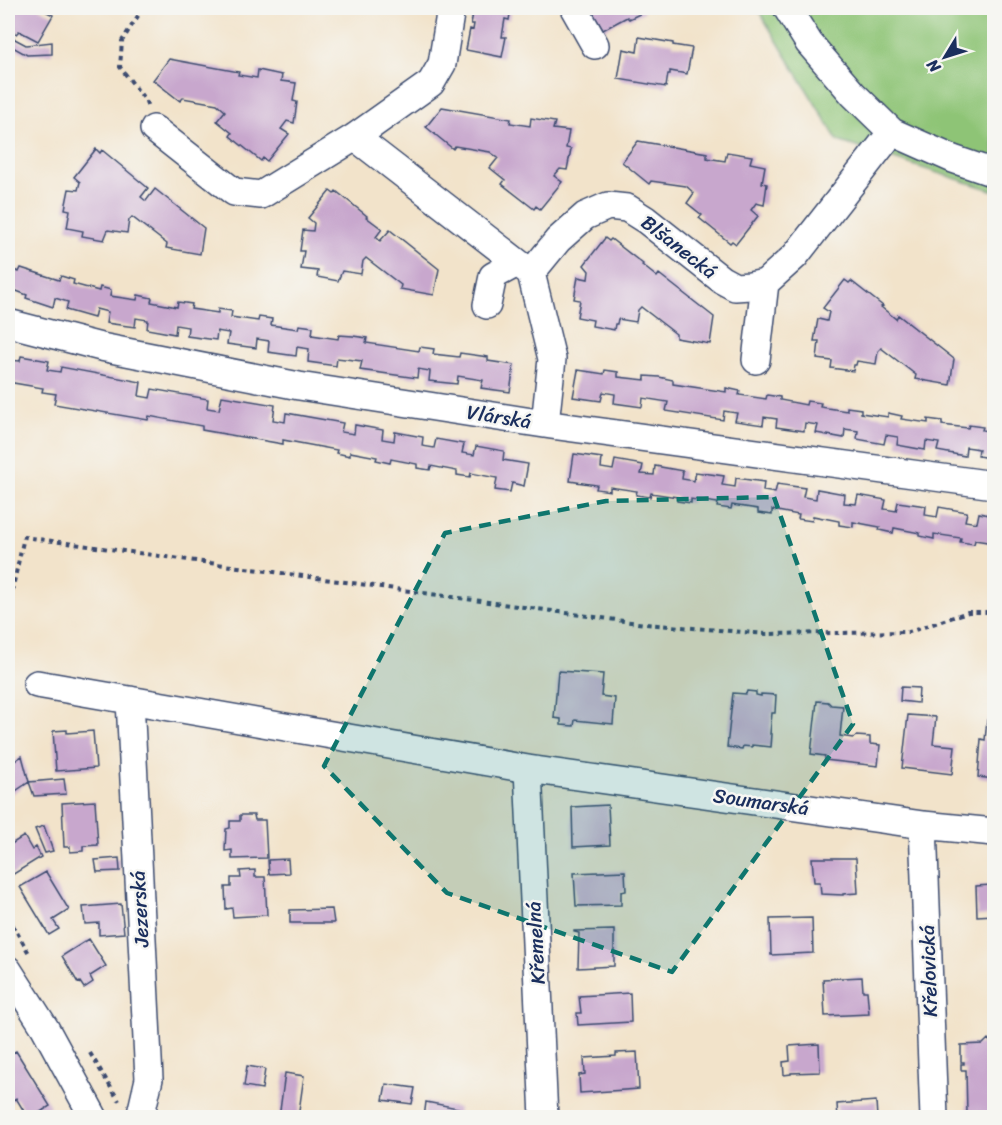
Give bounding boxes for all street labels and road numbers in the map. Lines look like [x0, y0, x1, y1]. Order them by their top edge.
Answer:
street label: Blšanecká [633, 206, 725, 288]
street label: Vlárská [464, 395, 534, 439]
street label: Soumarská [711, 778, 811, 826]
street label: Jezerská [121, 870, 160, 949]
street label: Křemelná [516, 901, 556, 985]
street label: Křelovická [910, 924, 948, 1018]

